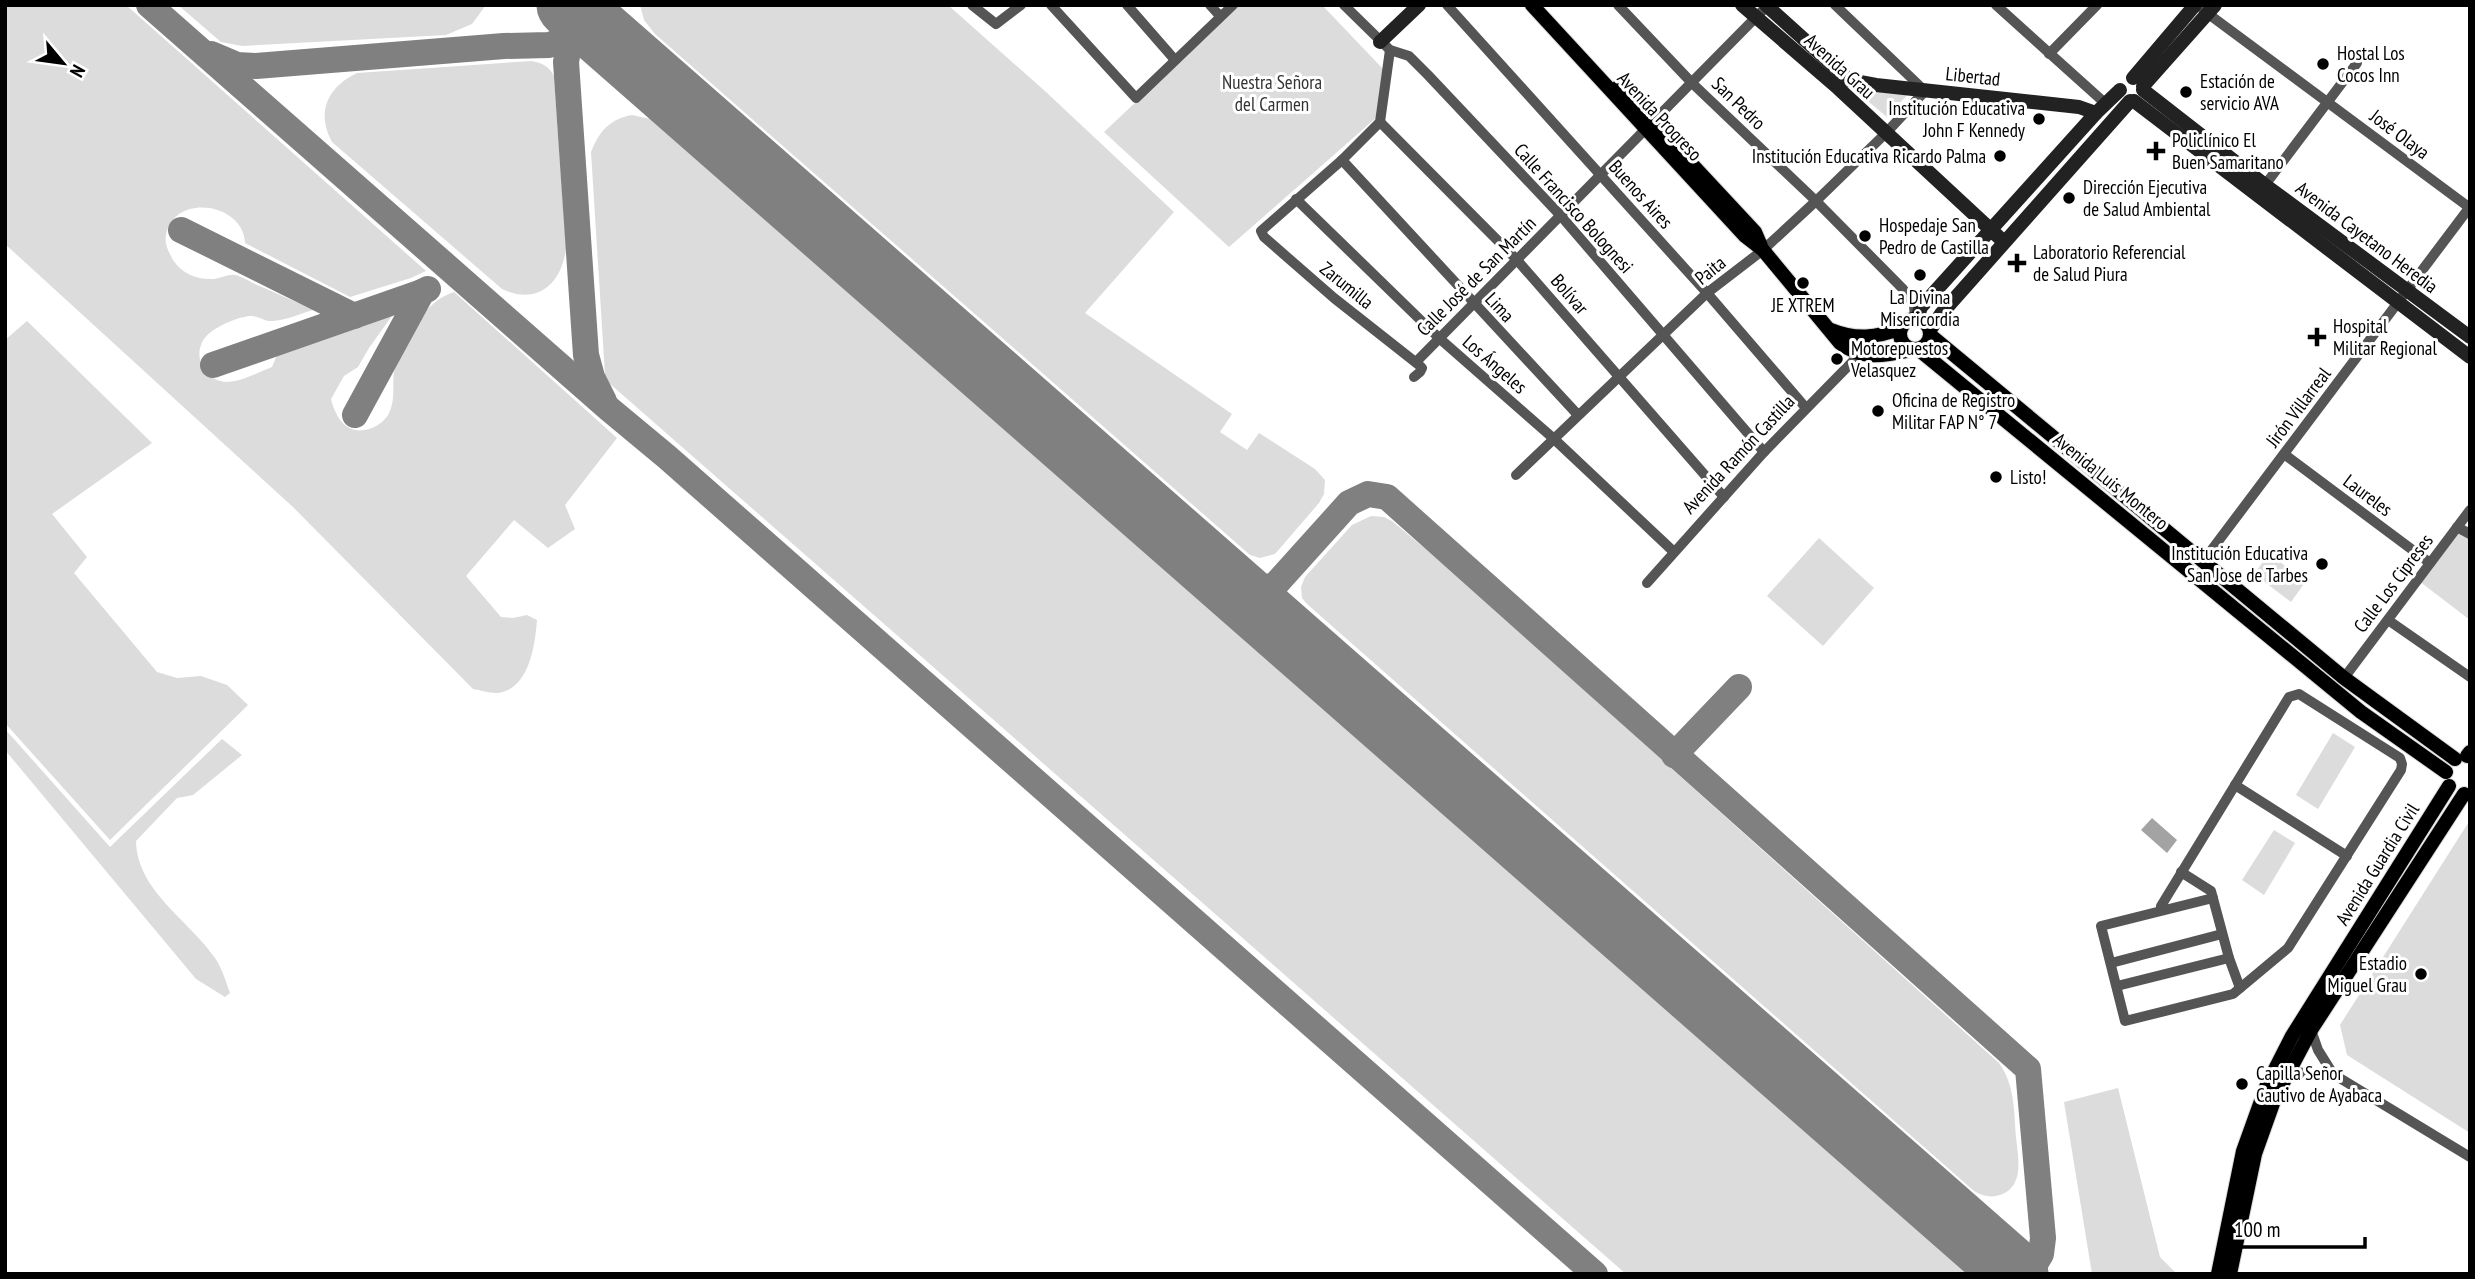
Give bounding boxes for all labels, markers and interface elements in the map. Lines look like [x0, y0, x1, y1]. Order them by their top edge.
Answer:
north arrow [28, 28, 98, 98]
street label: Avenida Grau [1800, 28, 1880, 104]
place label: Hostal Los Cocos Inn [2337, 41, 2405, 87]
marker: Hostal Los Cocos Inn [2315, 56, 2331, 72]
text: N [65, 61, 91, 82]
street label: Libertad [1944, 61, 2002, 91]
street label: Avenida Progreso [1613, 66, 1707, 166]
place label: Estación de servicio AVA [2200, 69, 2279, 115]
park label: Nuestra Señora del Carmen [1222, 70, 1322, 116]
street label: San Pedro [1707, 72, 1771, 134]
marker: Estación de servicio AVA [2178, 84, 2194, 100]
place label: Institución Educativa John F Kennedy [1888, 96, 2026, 142]
street label: José Olaya [2365, 103, 2434, 164]
marker: Institución Educativa John F Kennedy [2031, 111, 2047, 127]
place label: Policlínico El Buen Samaritano [2172, 128, 2284, 174]
street label: Calle Francisco Bolognesi [1509, 138, 1639, 278]
marker: Policlínico El Buen Samaritano [2146, 141, 2166, 161]
place label: Institución Educativa Ricardo Palma [1752, 144, 1986, 168]
marker: Institución Educativa Ricardo Palma [1992, 148, 2008, 164]
street label: Buenos Aires [1604, 155, 1678, 233]
place label: Dirección Ejecutiva de Salud Ambiental [2083, 175, 2211, 221]
street label: Avenida Cayetano Heredia [2291, 176, 2443, 298]
marker: Dirección Ejecutiva de Salud Ambiental [2061, 190, 2077, 206]
street label: Calle José de San Martín [1411, 211, 1541, 341]
place label: Hospedaje San Pedro de Castilla [1879, 213, 1989, 259]
marker: Hospedaje San Pedro de Castilla [1857, 228, 1873, 244]
place label: Laboratorio Referencial de Salud Piura [2033, 240, 2186, 286]
street label: Paita [1690, 250, 1730, 290]
marker: Laboratorio Referencial de Salud Piura [2007, 253, 2027, 273]
street label: Zarumilla [1315, 256, 1379, 314]
marker: La Divina Misericordia [1912, 267, 1928, 283]
street label: Bolívar [1546, 269, 1595, 320]
marker: JE XTREM [1795, 275, 1811, 291]
place label: La Divina Misericordia [1880, 285, 1960, 331]
street label: Lima [1480, 287, 1520, 327]
place label: JE XTREM [1770, 293, 1835, 317]
place label: Hospital Militar Regional [2333, 314, 2437, 360]
marker: Hospital Militar Regional [2307, 327, 2327, 347]
street label: Los Ángeles [1458, 330, 1532, 398]
place label: Motorepuestos Velasquez [1850, 336, 1948, 382]
marker: Motorepuestos Velasquez [1829, 351, 1845, 367]
street label: Jirón Villarreal [2260, 362, 2336, 452]
place label: Oficina de Registro Militar FAP N° 7 [1892, 388, 2015, 434]
street label: Avenida Ramón Castilla [1677, 390, 1799, 518]
marker: Oficina de Registro Militar FAP N° 7 [1870, 403, 1886, 419]
street label: Avenida Luis Montero [2049, 427, 2173, 535]
place label: Listo! [2010, 465, 2046, 489]
marker: Listo! [1988, 469, 2004, 485]
street label: Laureles [2339, 469, 2397, 521]
street label: Calle Los Cipreses [2348, 529, 2438, 637]
place label: Institución Educativa San Jose de Tarbes [2171, 541, 2308, 587]
marker: Institución Educativa San Jose de Tarbes [2314, 556, 2330, 572]
street label: Avenida Guardia Civil [2330, 798, 2424, 929]
place label: Estadio Miguel Grau [2328, 951, 2407, 997]
marker: Estadio Miguel Grau [2413, 966, 2429, 982]
place label: Capilla Señor Cautivo de Ayabaca [2256, 1061, 2382, 1107]
marker: Capilla Señor Cautivo de Ayabaca [2234, 1076, 2250, 1092]
scale bar [2223, 1206, 2365, 1250]
text: 100 m [2234, 1216, 2280, 1243]

